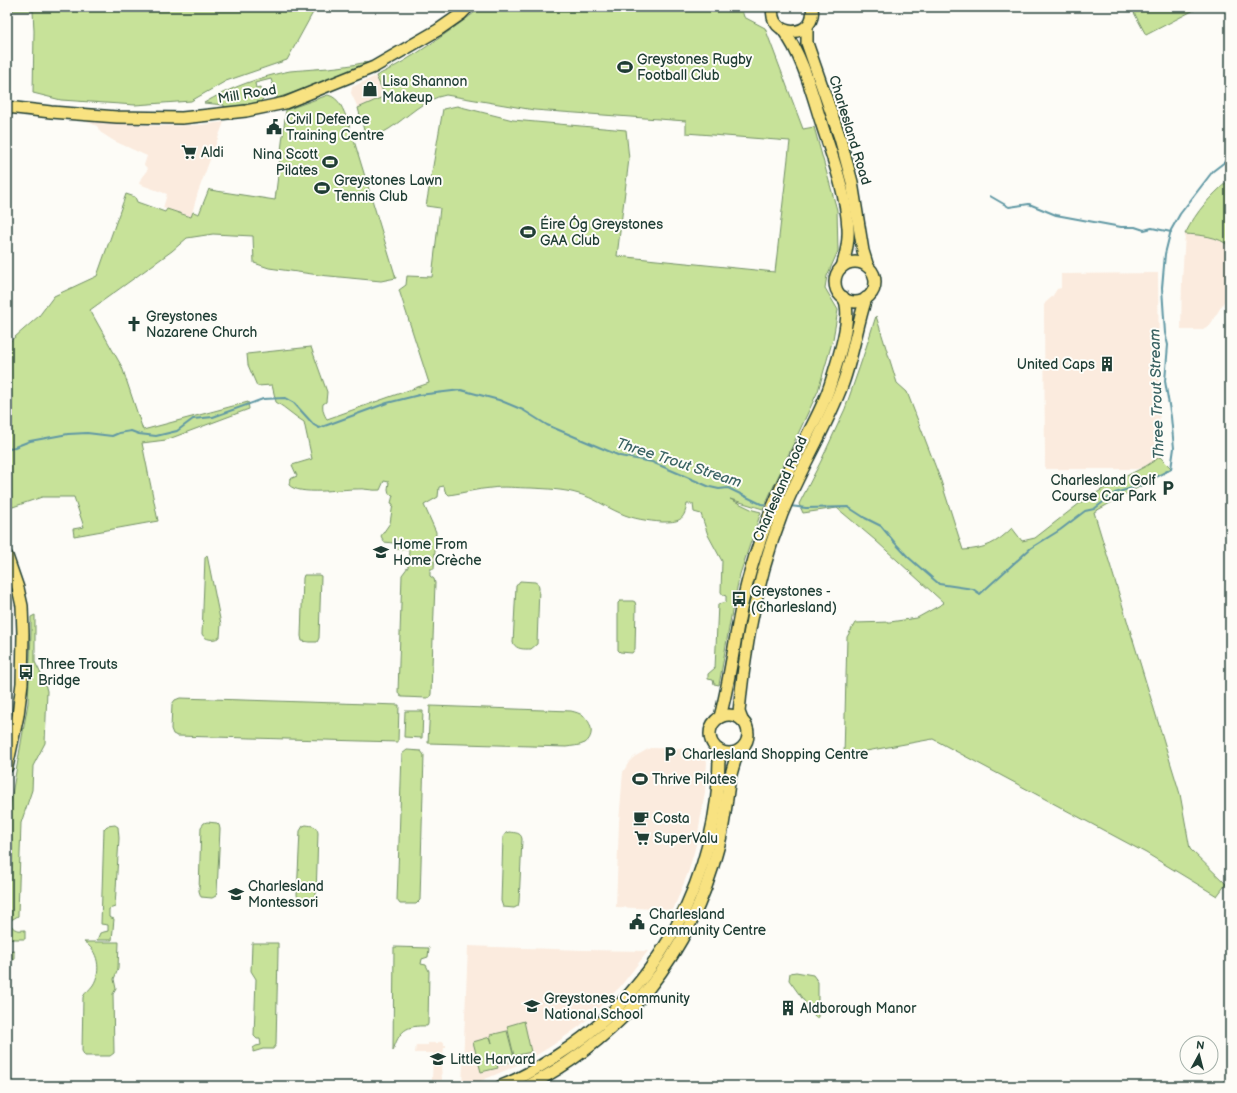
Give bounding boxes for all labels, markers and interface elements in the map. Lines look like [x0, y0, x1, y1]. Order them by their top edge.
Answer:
place label: Greystones Rugby Football Club [637, 51, 753, 84]
sports icon: Greystones Rugby Football Club [616, 58, 634, 76]
place label: Lisa Shannon Makeup [382, 73, 468, 106]
street label: Charlesland Road [825, 73, 875, 187]
shop icon: Lisa Shannon Makeup [361, 80, 379, 98]
street label: Mill Road [216, 81, 278, 107]
place label: Civil Defence Training Centre [286, 111, 384, 144]
public building icon: Civil Defence Training Centre [265, 118, 283, 136]
supermarket icon: Aldi [180, 143, 198, 161]
place label: Aldi [201, 144, 224, 161]
place label: Nina Scott Pilates [253, 146, 319, 179]
sports icon: Nina Scott Pilates [321, 153, 339, 171]
place label: Greystones Lawn Tennis Club [334, 172, 442, 205]
sports icon: Greystones Lawn Tennis Club [313, 179, 331, 197]
place label: Éire Óg Greystones GAA Club [540, 215, 663, 249]
sports icon: Éire Óg Greystones GAA Club [519, 223, 537, 241]
place label: Greystones Nazarene Church [146, 308, 258, 341]
church icon: Greystones Nazarene Church [125, 315, 143, 333]
water label: Three Trout Stream [1145, 328, 1169, 460]
building icon: United Caps [1098, 355, 1116, 373]
place label: United Caps [1017, 356, 1095, 373]
water label: Three Trout Stream [614, 434, 744, 492]
street label: Charlesland Road [749, 434, 811, 544]
place label: Charlesland Golf Course Car Park [1051, 472, 1157, 505]
parking icon: Charlesland Golf Course Car Park [1159, 479, 1177, 497]
place label: Home From Home Crèche [393, 536, 482, 569]
school or university icon: Home From Home Crèche [372, 543, 390, 561]
place label: Greystones - (Charlesland) [751, 583, 837, 616]
bus stop icon: Greystones - (Charlesland) [730, 590, 748, 608]
place label: Three Trouts Bridge [38, 656, 118, 689]
bus stop icon: Three Trouts Bridge [17, 663, 35, 681]
parking icon: Charlesland Shopping Centre [661, 745, 679, 763]
place label: Charlesland Shopping Centre [682, 746, 868, 763]
sports icon: Thrive Pilates [631, 770, 649, 788]
place label: Thrive Pilates [652, 771, 736, 788]
cafe icon: Costa [632, 809, 650, 827]
place label: Costa [653, 810, 690, 827]
supermarket icon: SuperValu [633, 829, 651, 847]
place label: SuperValu [654, 830, 718, 847]
place label: Charlesland Montessori [248, 878, 324, 911]
school or university icon: Charlesland Montessori [227, 885, 245, 903]
place label: Charlesland Community Centre [649, 906, 766, 939]
public building icon: Charlesland Community Centre [628, 913, 646, 931]
place label: Greystones Community National School [544, 990, 691, 1023]
school or university icon: Greystones Community National School [523, 997, 541, 1015]
building icon: Aldborough Manor [779, 999, 797, 1017]
place label: Aldborough Manor [800, 1000, 917, 1017]
north arrow [1179, 1035, 1219, 1075]
text: N [1195, 1039, 1205, 1053]
school or university icon: Little Harvard [429, 1050, 447, 1068]
place label: Little Harvard [450, 1051, 536, 1068]

